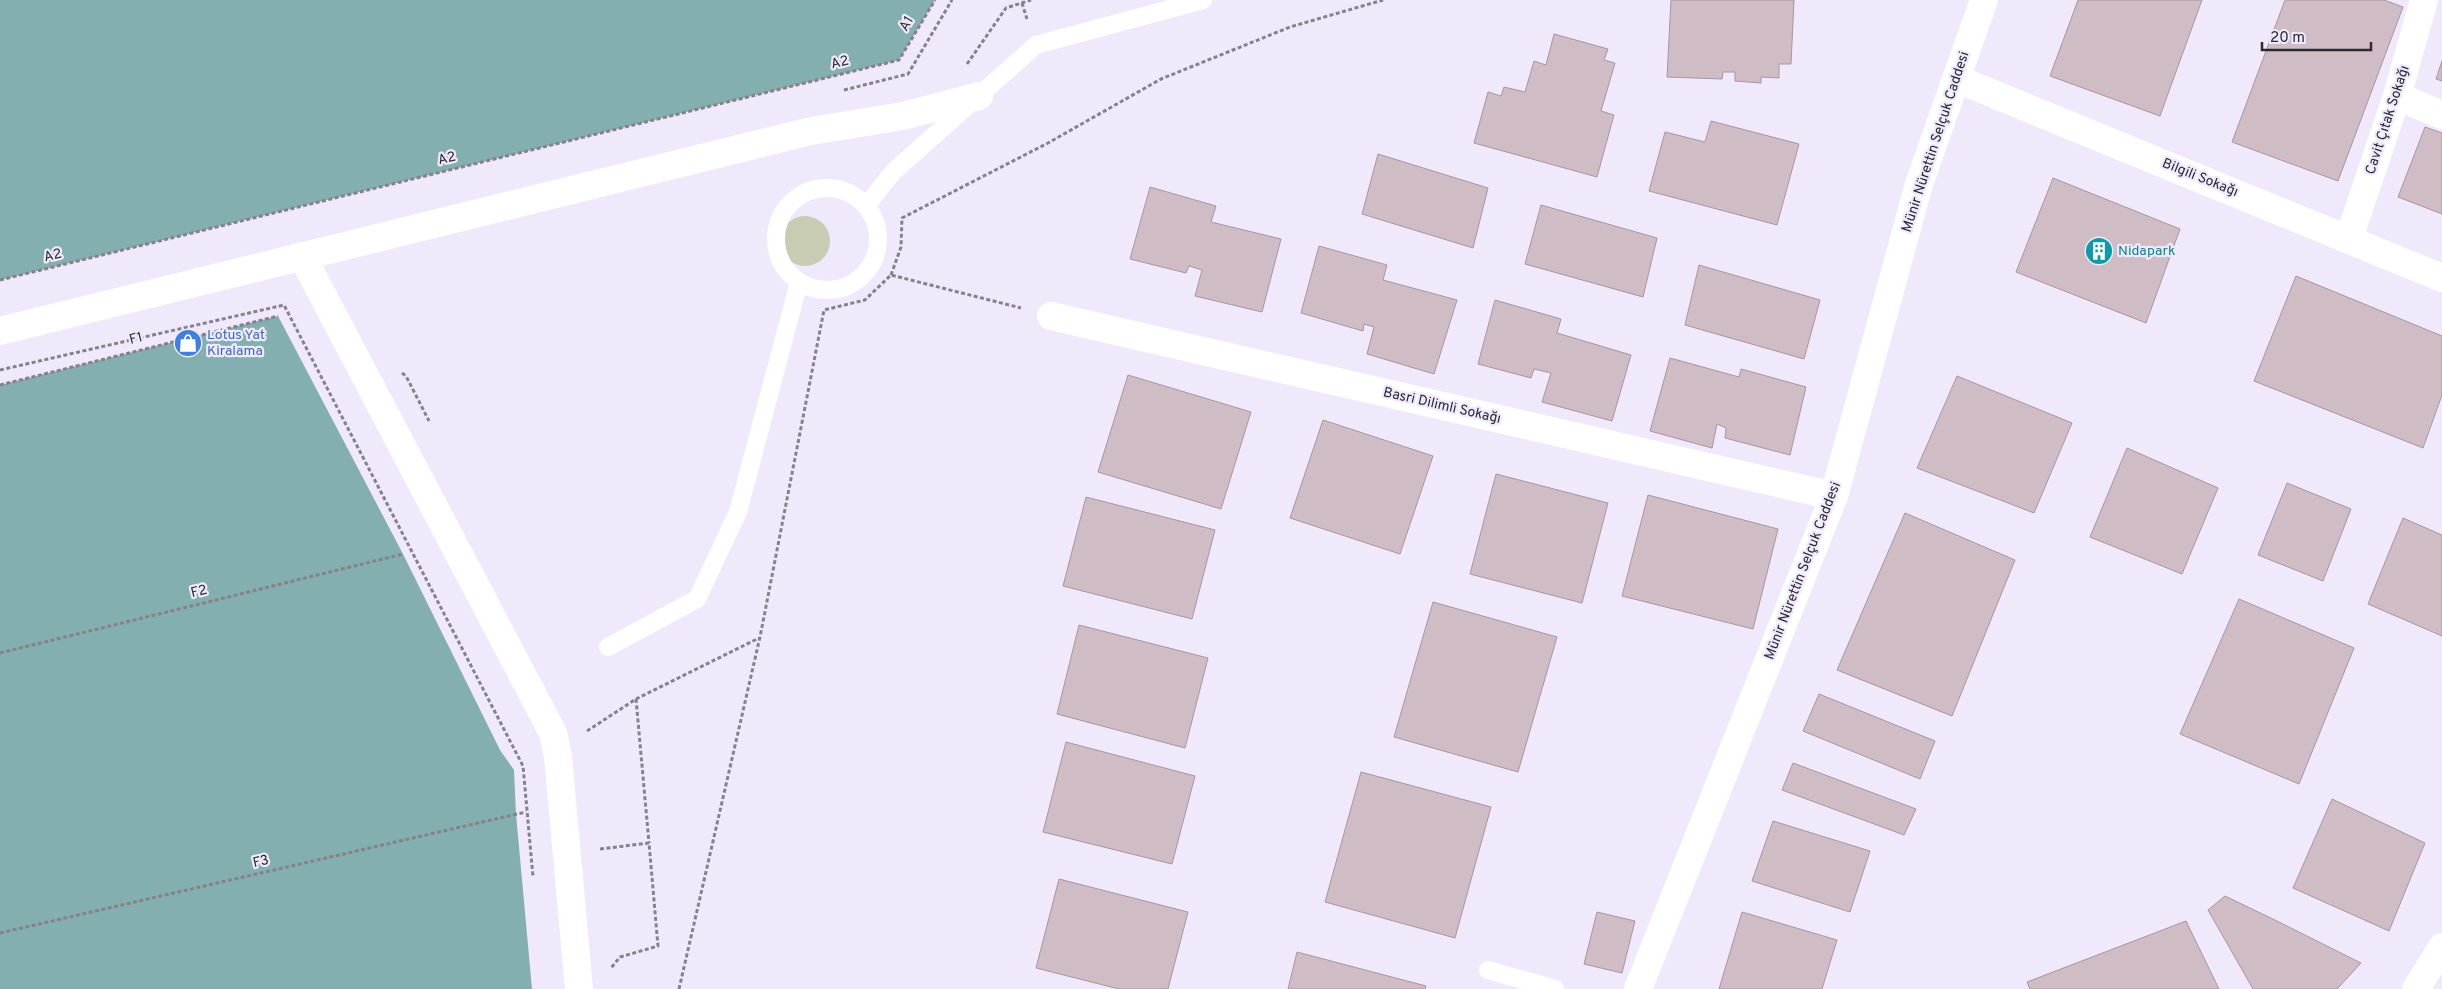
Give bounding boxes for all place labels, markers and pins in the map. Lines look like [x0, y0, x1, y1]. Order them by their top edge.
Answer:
building icon: Nidapark [2084, 236, 2114, 266]
place label: Nidapark [2118, 243, 2175, 260]
place label: Lotus Yat Kiralama [207, 327, 265, 360]
shop icon: Lotus Yat Kiralama [173, 328, 203, 358]

